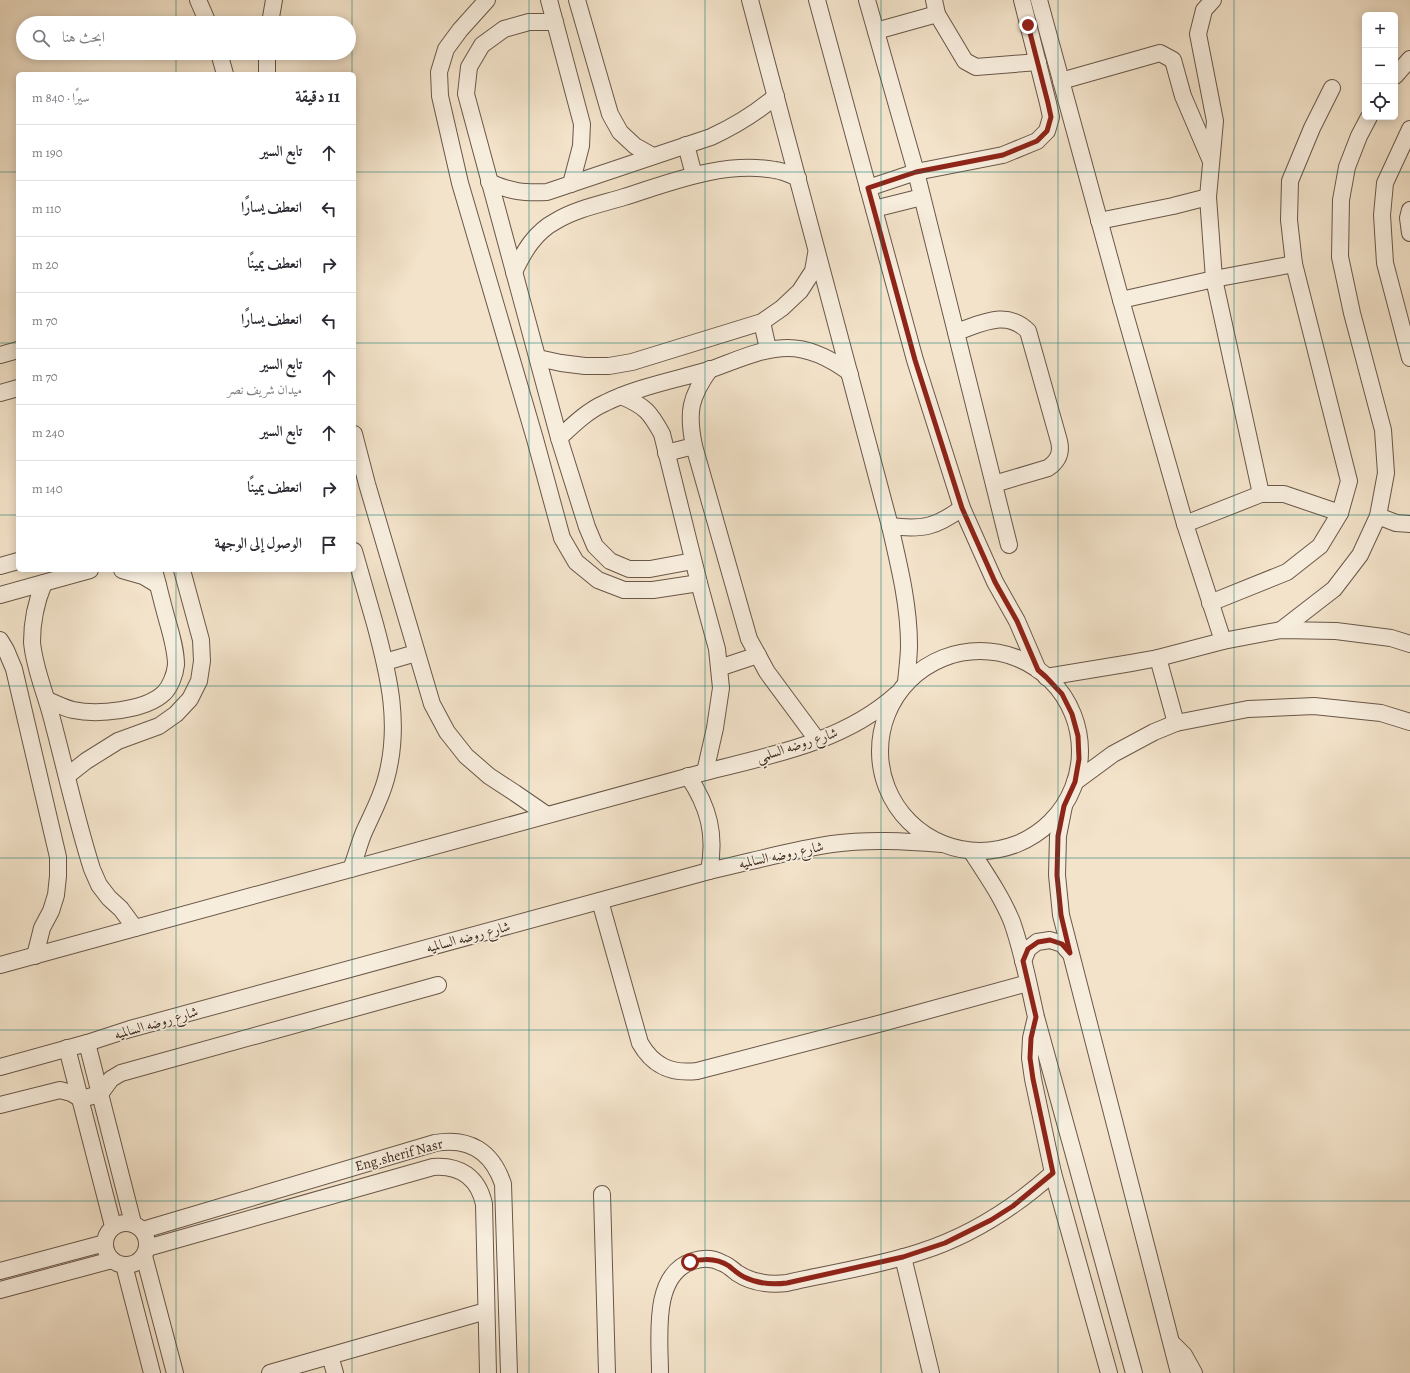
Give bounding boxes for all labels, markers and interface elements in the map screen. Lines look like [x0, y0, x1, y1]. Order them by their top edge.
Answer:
map controls [1362, 12, 1398, 120]
button: + [1362, 12, 1398, 48]
search box [16, 16, 356, 60]
route end [1019, 16, 1037, 34]
icon: search [30, 27, 52, 49]
text: ابحث هنا [62, 27, 105, 47]
button: − [1362, 48, 1398, 84]
button: locate [1362, 84, 1398, 120]
text: 11 دقيقة [295, 85, 340, 108]
text: سيرًا · 840 m [32, 89, 90, 106]
text: تابع السير [260, 141, 302, 161]
icon: ahead [318, 142, 340, 164]
text: 190 m [32, 144, 63, 161]
text: انعطف يسارًا [241, 197, 302, 217]
icon: left [318, 198, 340, 220]
text: 110 m [32, 200, 61, 217]
text: انعطف يمينًا [247, 253, 302, 273]
icon: right [318, 254, 340, 276]
text: 20 m [32, 256, 59, 273]
text: انعطف يسارًا [241, 309, 302, 329]
icon: left [318, 310, 340, 332]
text: 70 m [32, 312, 58, 329]
text: تابع السير [260, 354, 302, 374]
icon: ahead [318, 366, 340, 388]
text: 70 m [32, 368, 58, 385]
text: ميدان شريف نصر [227, 381, 302, 398]
text: تابع السير [260, 421, 302, 441]
icon: ahead [318, 422, 340, 444]
text: 240 m [32, 424, 64, 441]
text: انعطف يمينًا [247, 477, 302, 497]
icon: right [318, 478, 340, 500]
text: 140 m [32, 480, 63, 497]
text: الوصول إلى الوجهة [215, 533, 302, 553]
icon: arrive [318, 534, 340, 556]
street label: شارع روضه السلمي [754, 723, 841, 770]
street label: شارع روضه السالميه [737, 837, 826, 875]
street label: شارع روضه السالميه [424, 917, 513, 959]
street label: شارع روضه السالميه [112, 1002, 201, 1046]
street label: Eng.sherif Nasr [353, 1134, 446, 1176]
route start [681, 1253, 699, 1271]

